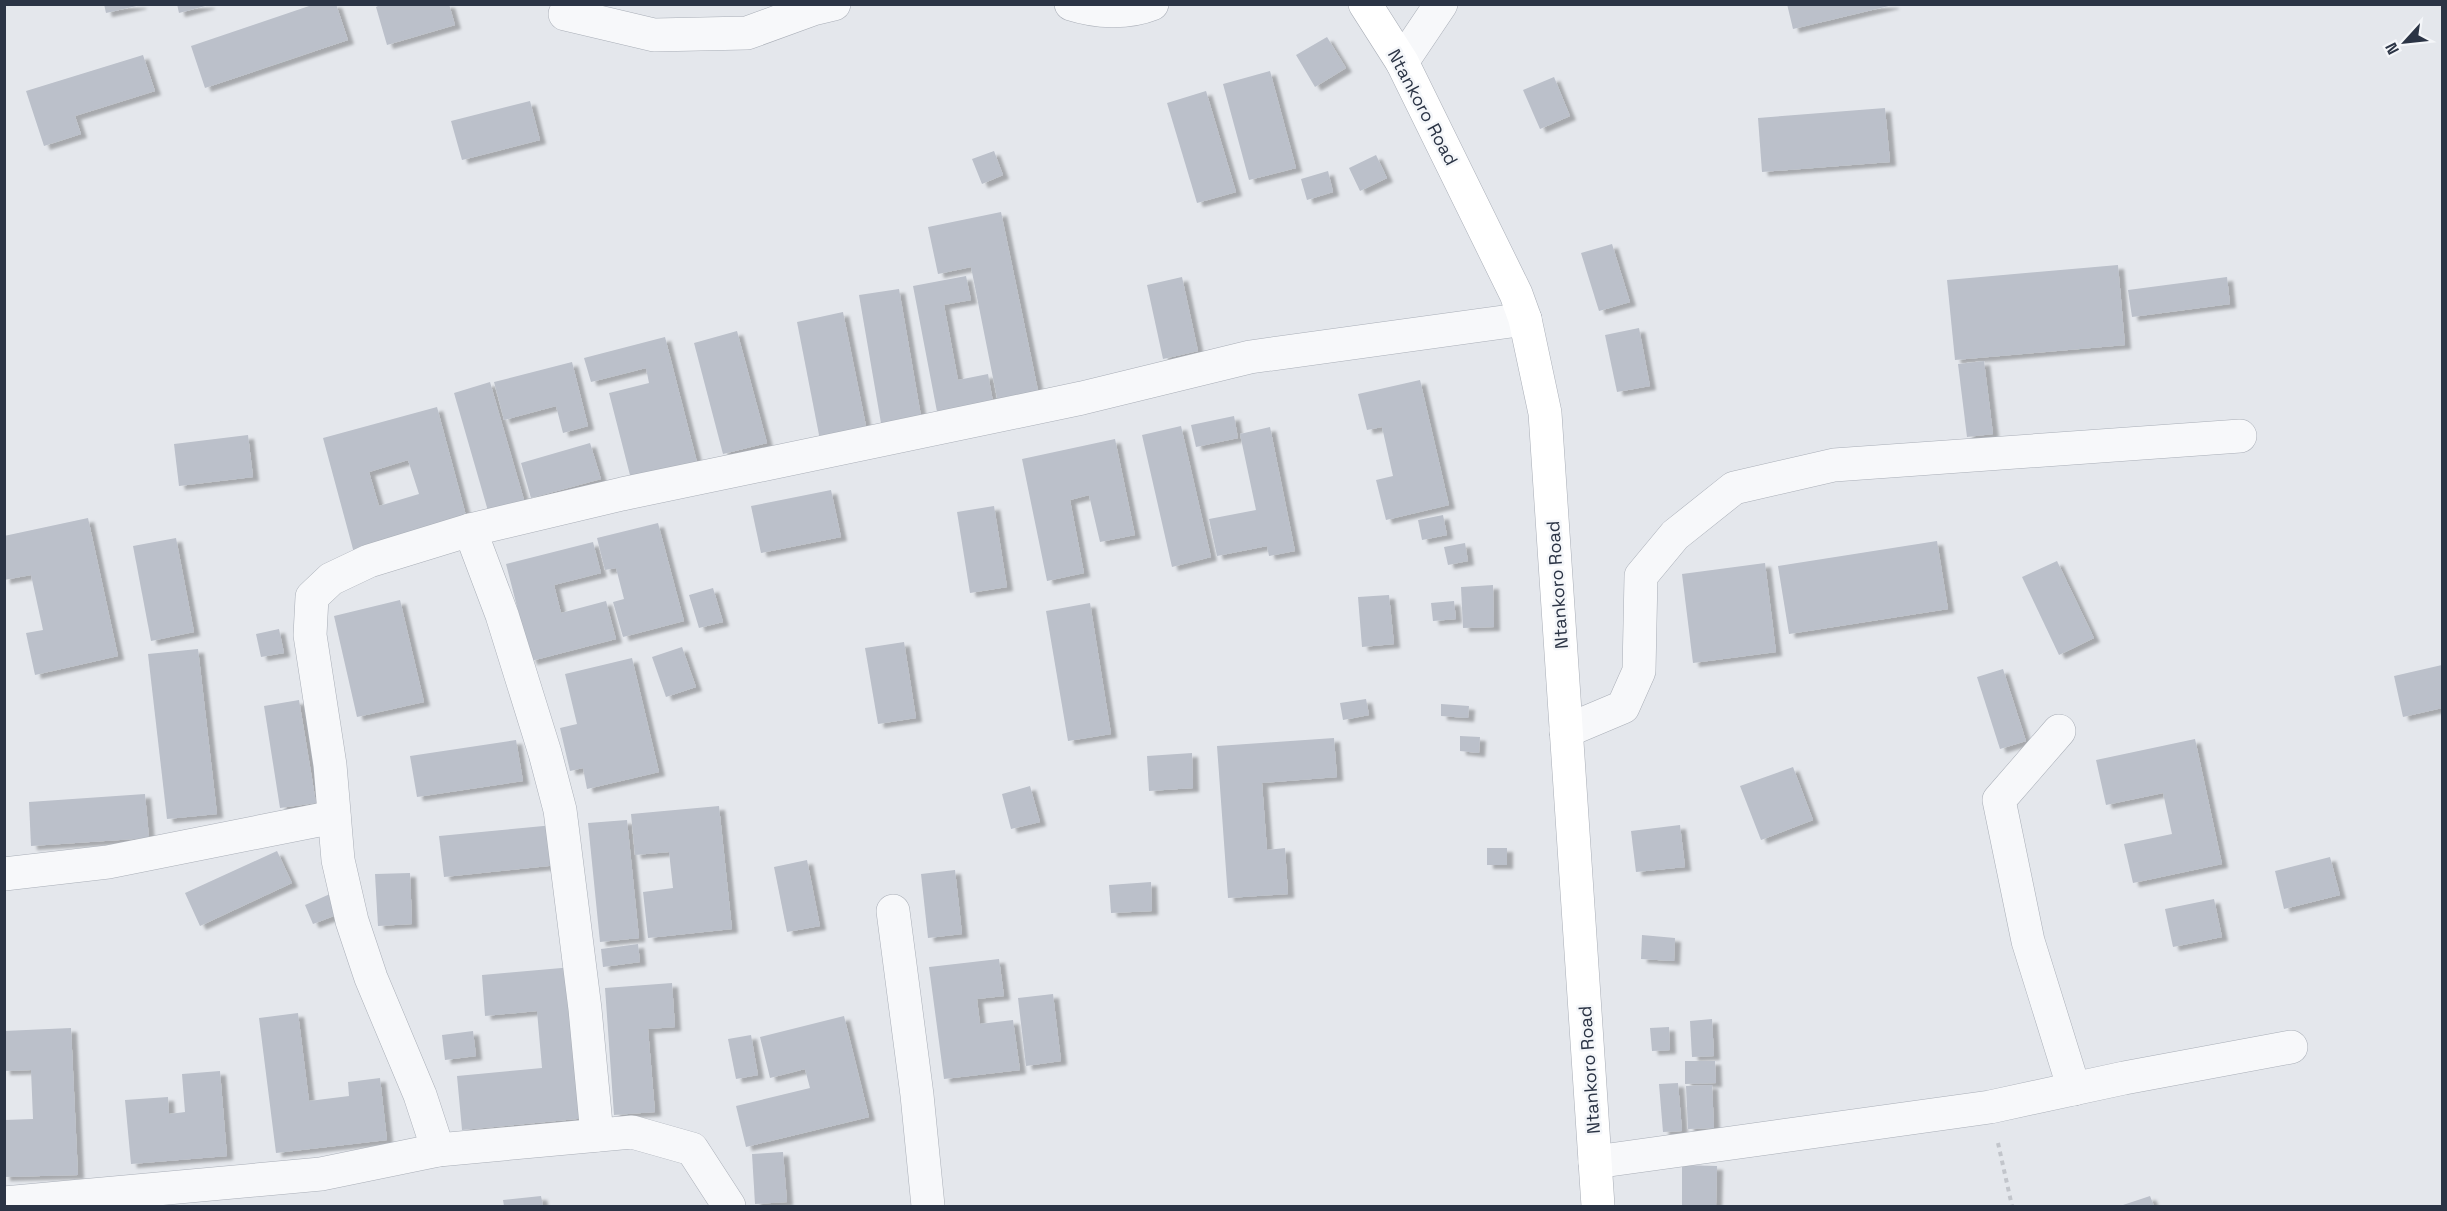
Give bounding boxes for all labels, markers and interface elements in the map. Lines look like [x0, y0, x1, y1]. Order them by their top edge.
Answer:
north arrow [2375, 12, 2435, 72]
text: N [2380, 39, 2404, 58]
street label: Ntankoro Road [1383, 45, 1463, 169]
street label: Ntankoro Road [1541, 520, 1573, 650]
street label: Ntankoro Road [1573, 1005, 1605, 1135]

